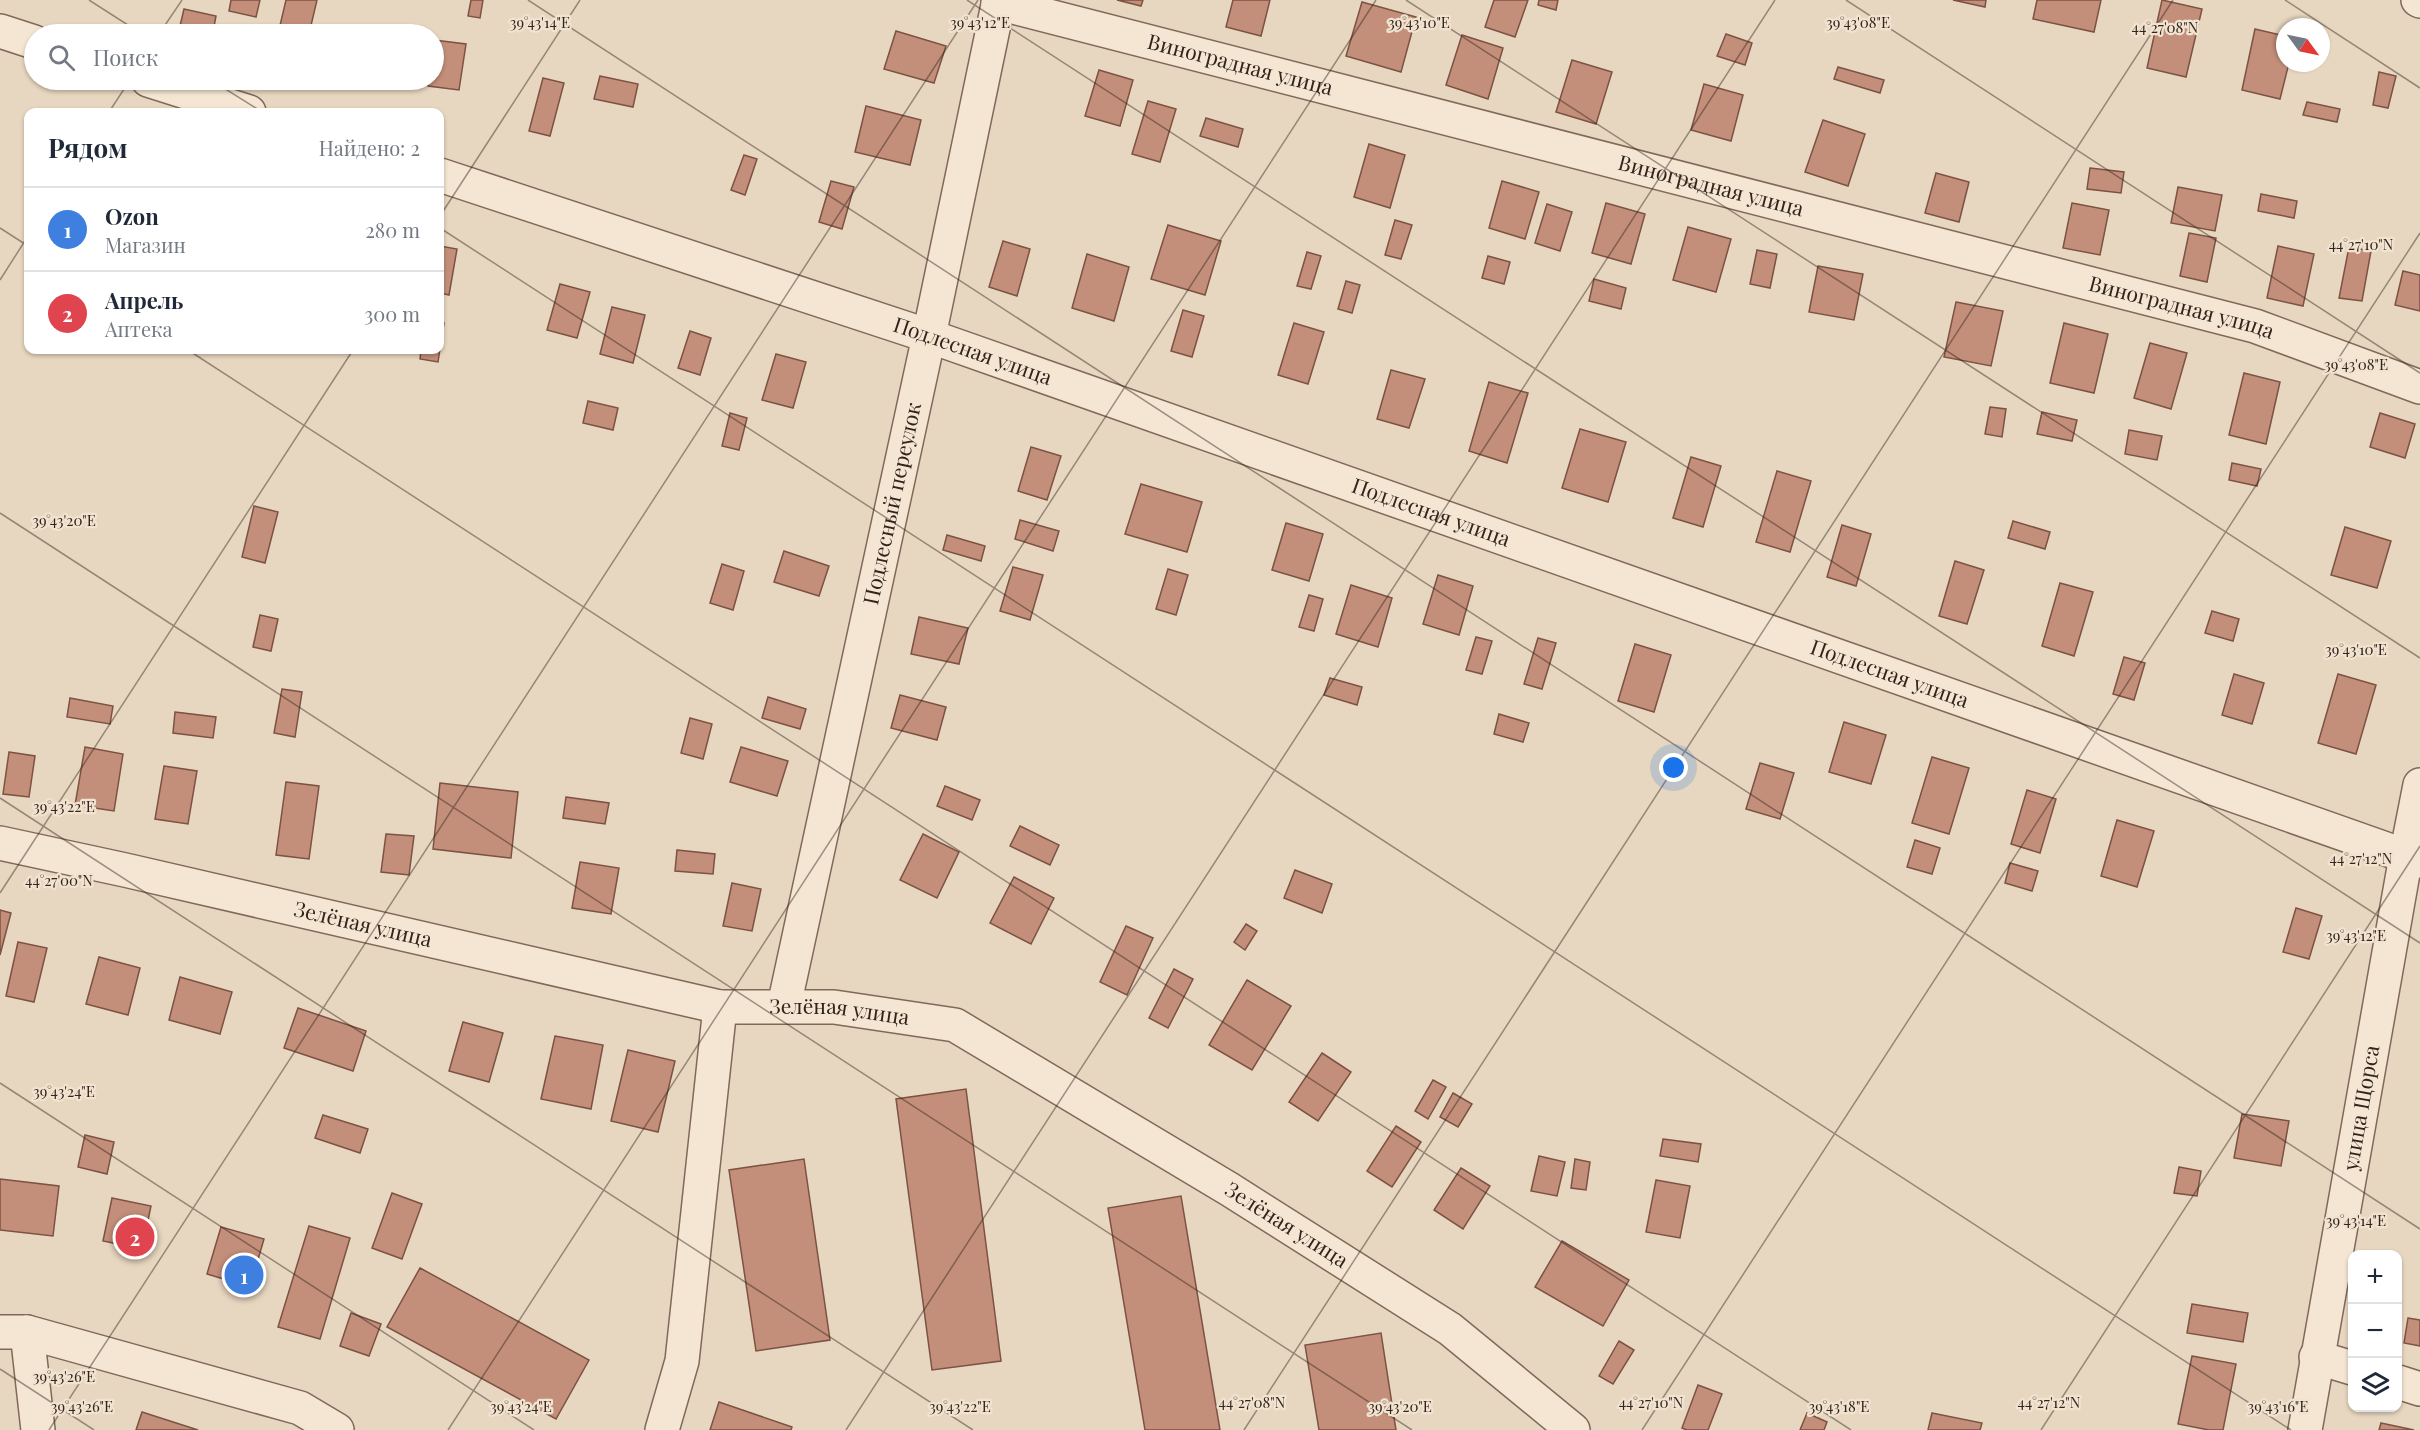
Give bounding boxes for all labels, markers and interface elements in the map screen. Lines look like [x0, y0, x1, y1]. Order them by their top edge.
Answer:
text: 39°43'14"E [510, 12, 570, 32]
text: 39°43'12"E [950, 12, 1010, 32]
text: 39°43'10"E [1388, 12, 1450, 32]
text: 39°43'08"E [1826, 12, 1890, 32]
text: 44°27'08"N [2132, 17, 2199, 37]
north arrow [2276, 18, 2330, 72]
search box [24, 24, 444, 90]
street label: Виноградная улица [1145, 26, 1337, 101]
icon: search [45, 41, 78, 74]
text: Поиск [93, 42, 158, 72]
text: Рядом [48, 130, 127, 165]
text: Найдено: 2 [319, 134, 420, 161]
street label: Виноградная улица [1616, 147, 1808, 222]
text: Ozon [105, 201, 159, 231]
text: 1 [64, 216, 71, 243]
text: 280 m [365, 216, 420, 243]
text: Магазин [105, 231, 186, 258]
text: 44°27'10"N [2329, 234, 2394, 254]
street label: Виноградная улица [2086, 268, 2279, 344]
text: Апрель [105, 285, 183, 315]
text: 2 [62, 300, 73, 327]
text: 300 m [364, 300, 420, 327]
street label: Подлесная улица [890, 309, 1057, 390]
text: Аптека [105, 315, 172, 342]
text: 39°43'08"E [2324, 354, 2388, 374]
street label: Подлесный переулок [855, 399, 926, 607]
street label: Подлесная улица [1349, 470, 1515, 552]
text: 39°43'20"E [32, 510, 96, 530]
street label: Подлесная улица [1807, 631, 1974, 713]
text: 39°43'10"E [2325, 639, 2387, 659]
your location [1659, 753, 1688, 782]
text: 39°43'22"E [33, 796, 95, 816]
text: 44°27'12"N [2330, 848, 2393, 868]
text: 44°27'00"N [25, 870, 93, 890]
street label: Зелёная улица [292, 893, 436, 952]
text: 39°43'12"E [2326, 925, 2386, 945]
street label: Зелёная улица [769, 991, 912, 1030]
street label: улица Щорса [2335, 1042, 2385, 1174]
text: 39°43'24"E [33, 1081, 95, 1101]
street label: Зелёная улица [1221, 1174, 1355, 1273]
text: 39°43'14"E [2326, 1210, 2386, 1230]
pin: 2 [116, 1214, 154, 1260]
map controls [2348, 1250, 2402, 1412]
button: + [2348, 1250, 2402, 1304]
pin: 1 [224, 1252, 264, 1298]
button: − [2348, 1304, 2402, 1358]
button: layers [2348, 1358, 2402, 1412]
text: 39°43'26"E [33, 1366, 95, 1386]
text: 44°27'08"N [1219, 1392, 1286, 1412]
text: 44°27'10"N [1619, 1392, 1684, 1412]
text: 44°27'12"N [2018, 1392, 2081, 1412]
text: 39°43'26"E [51, 1396, 113, 1416]
text: 39°43'24"E [490, 1396, 552, 1416]
text: 39°43'22"E [929, 1396, 991, 1416]
text: 39°43'20"E [1368, 1396, 1432, 1416]
text: 39°43'18"E [1808, 1396, 1870, 1416]
text: 39°43'16"E [2248, 1396, 2308, 1416]

